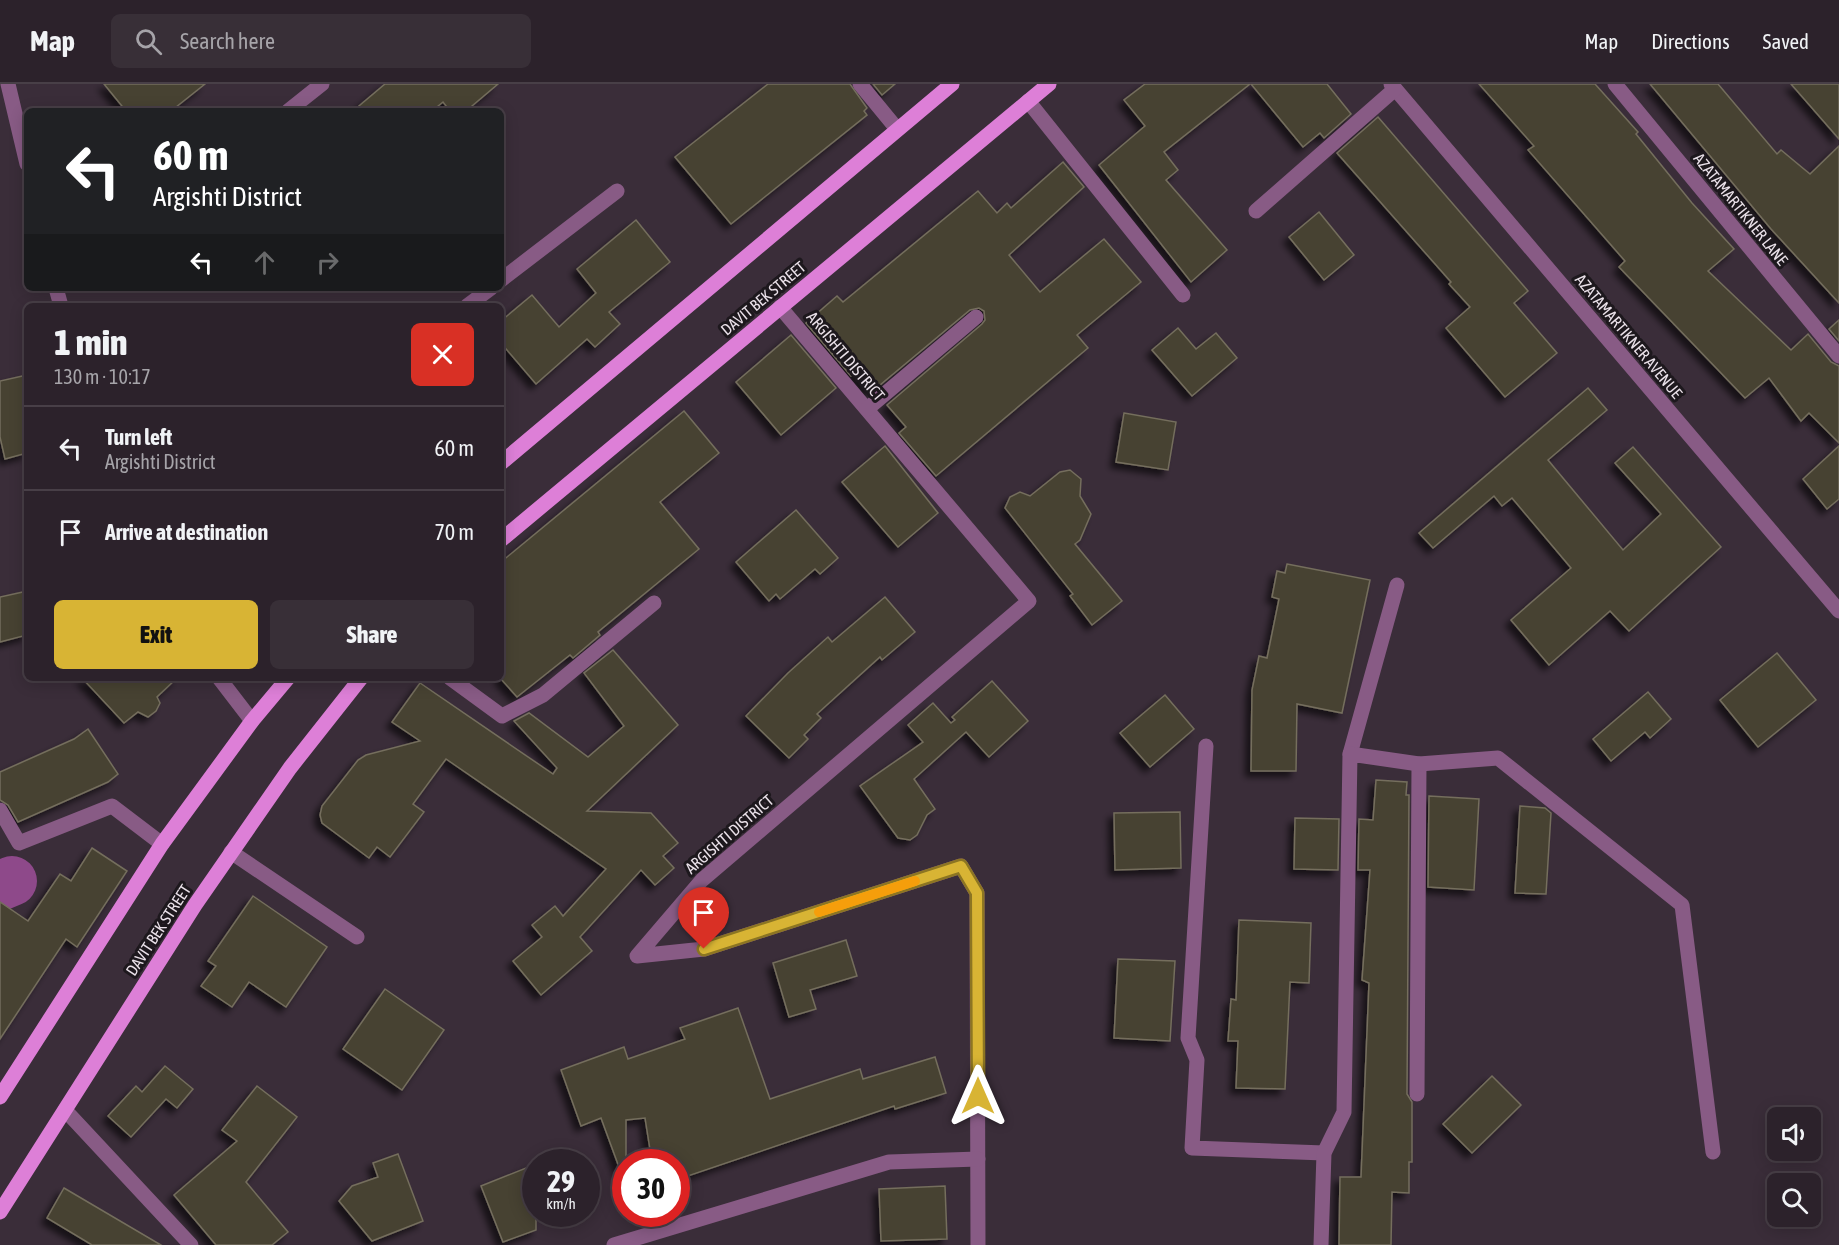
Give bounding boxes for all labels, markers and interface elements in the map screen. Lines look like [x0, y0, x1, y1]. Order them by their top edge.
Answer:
search box [111, 14, 531, 68]
text: Map [30, 25, 75, 57]
icon: search [132, 25, 165, 58]
text: Search here [180, 28, 275, 54]
text: Map [1584, 29, 1618, 53]
text: Directions [1651, 29, 1730, 53]
text: Saved [1763, 29, 1809, 53]
text: 60 m [153, 131, 228, 179]
icon: left [54, 132, 132, 210]
street label: AZATAMARTIKNER LANE [1690, 149, 1792, 269]
text: Argishti District [153, 181, 302, 212]
icon: left [185, 246, 218, 279]
icon: ahead [248, 246, 281, 279]
icon: right [311, 246, 344, 279]
street label: DAVIT BEK STREET [717, 258, 809, 338]
street label: AZATAMARTIKNER AVENUE [1572, 270, 1686, 402]
street label: ARGISHTI DISTRICT [804, 308, 888, 404]
text: 1 min [54, 321, 128, 363]
button: close [411, 323, 474, 386]
text: 130 m · 10:17 [54, 365, 151, 388]
text: Turn left [105, 424, 172, 450]
icon: left [54, 432, 87, 465]
text: 60 m [434, 435, 474, 461]
text: Argishti District [105, 450, 215, 473]
icon: arrive [54, 516, 87, 549]
text: Arrive at destination [105, 519, 268, 545]
text: 70 m [434, 519, 474, 545]
button: Exit [54, 600, 258, 669]
button: Share [270, 600, 474, 669]
street label: ARGISHTI DISTRICT [681, 791, 777, 877]
street label: DAVIT BEK STREET [122, 881, 194, 979]
pin [678, 887, 729, 949]
icon: arrive [687, 896, 720, 929]
position arrow [946, 1064, 1010, 1128]
map controls [1767, 1107, 1821, 1227]
button: sound [1767, 1107, 1821, 1161]
speed limit sign: 30 [612, 1149, 690, 1227]
text: 29 [547, 1164, 575, 1198]
button: search [1767, 1173, 1821, 1227]
text: km/h [546, 1195, 576, 1212]

